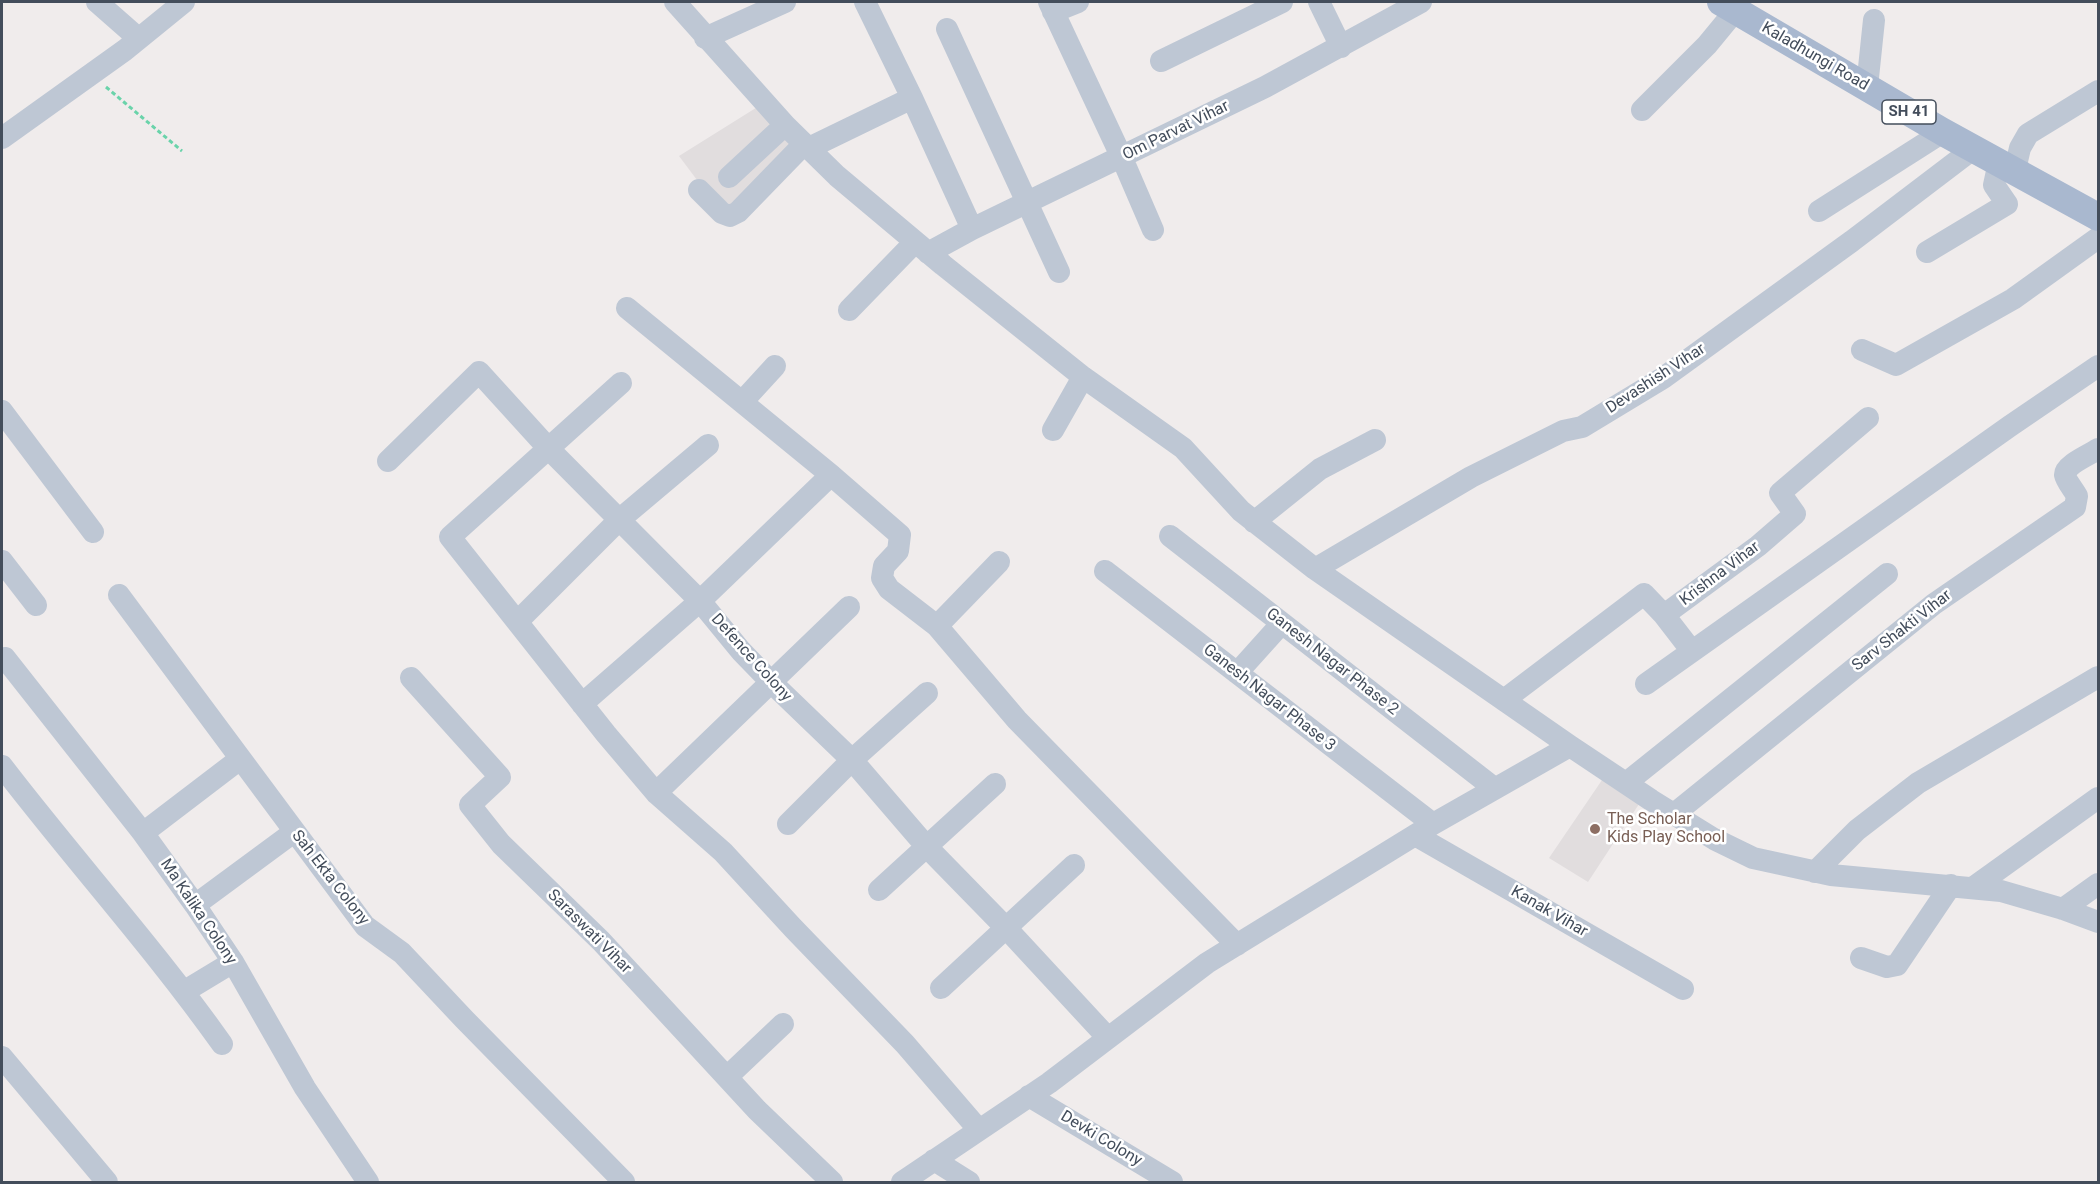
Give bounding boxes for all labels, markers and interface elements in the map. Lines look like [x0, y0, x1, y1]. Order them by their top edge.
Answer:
street label: Kaladhungi Road [1758, 19, 1872, 95]
street label: Om Parvat Vihar [1120, 97, 1232, 165]
road number: SH 41 [1882, 100, 1936, 124]
street label: Devashish Vihar [1603, 340, 1709, 418]
street label: Krishna Vihar [1676, 538, 1764, 610]
street label: Sarv Shakti Vihar [1849, 586, 1955, 676]
street label: Ganesh Nagar Phase 2 [1262, 604, 1402, 720]
street label: Defence Colony [707, 610, 795, 706]
street label: Ganesh Nagar Phase 3 [1199, 640, 1339, 756]
place label: The Scholar Kids Play School [1607, 810, 1725, 848]
marker: The Scholar Kids Play School [1588, 822, 1602, 836]
street label: Sah Ekta Colony [287, 827, 373, 929]
street label: Ma Kalika Colony [156, 856, 240, 968]
street label: Kanak Vihar [1507, 882, 1591, 942]
street label: Saraswati Vihar [543, 886, 635, 978]
street label: Devki Colony [1057, 1107, 1145, 1171]

